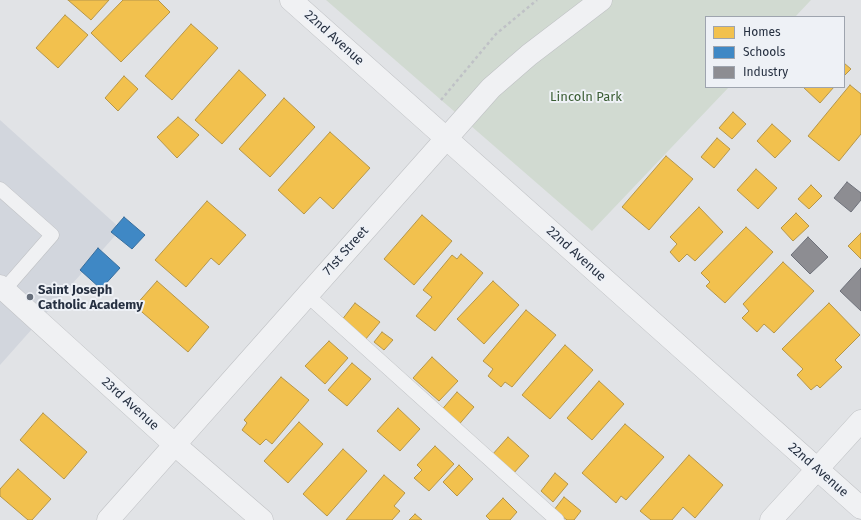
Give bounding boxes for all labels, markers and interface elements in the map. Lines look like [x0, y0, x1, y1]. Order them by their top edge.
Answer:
street label: 22nd Avenue [301, 7, 367, 69]
legend [705, 16, 845, 88]
text: Homes [743, 25, 781, 39]
text: Schools [743, 45, 785, 59]
text: Industry [743, 65, 788, 79]
park label: Lincoln Park [550, 89, 622, 105]
street label: 71st Street [320, 223, 372, 279]
street label: 22nd Avenue [543, 223, 609, 285]
place label: Saint Joseph Catholic Academy [38, 282, 143, 313]
marker: Saint Joseph Catholic Academy [25, 292, 35, 302]
street label: 23rd Avenue [98, 374, 162, 434]
street label: 22nd Avenue [785, 440, 851, 500]

